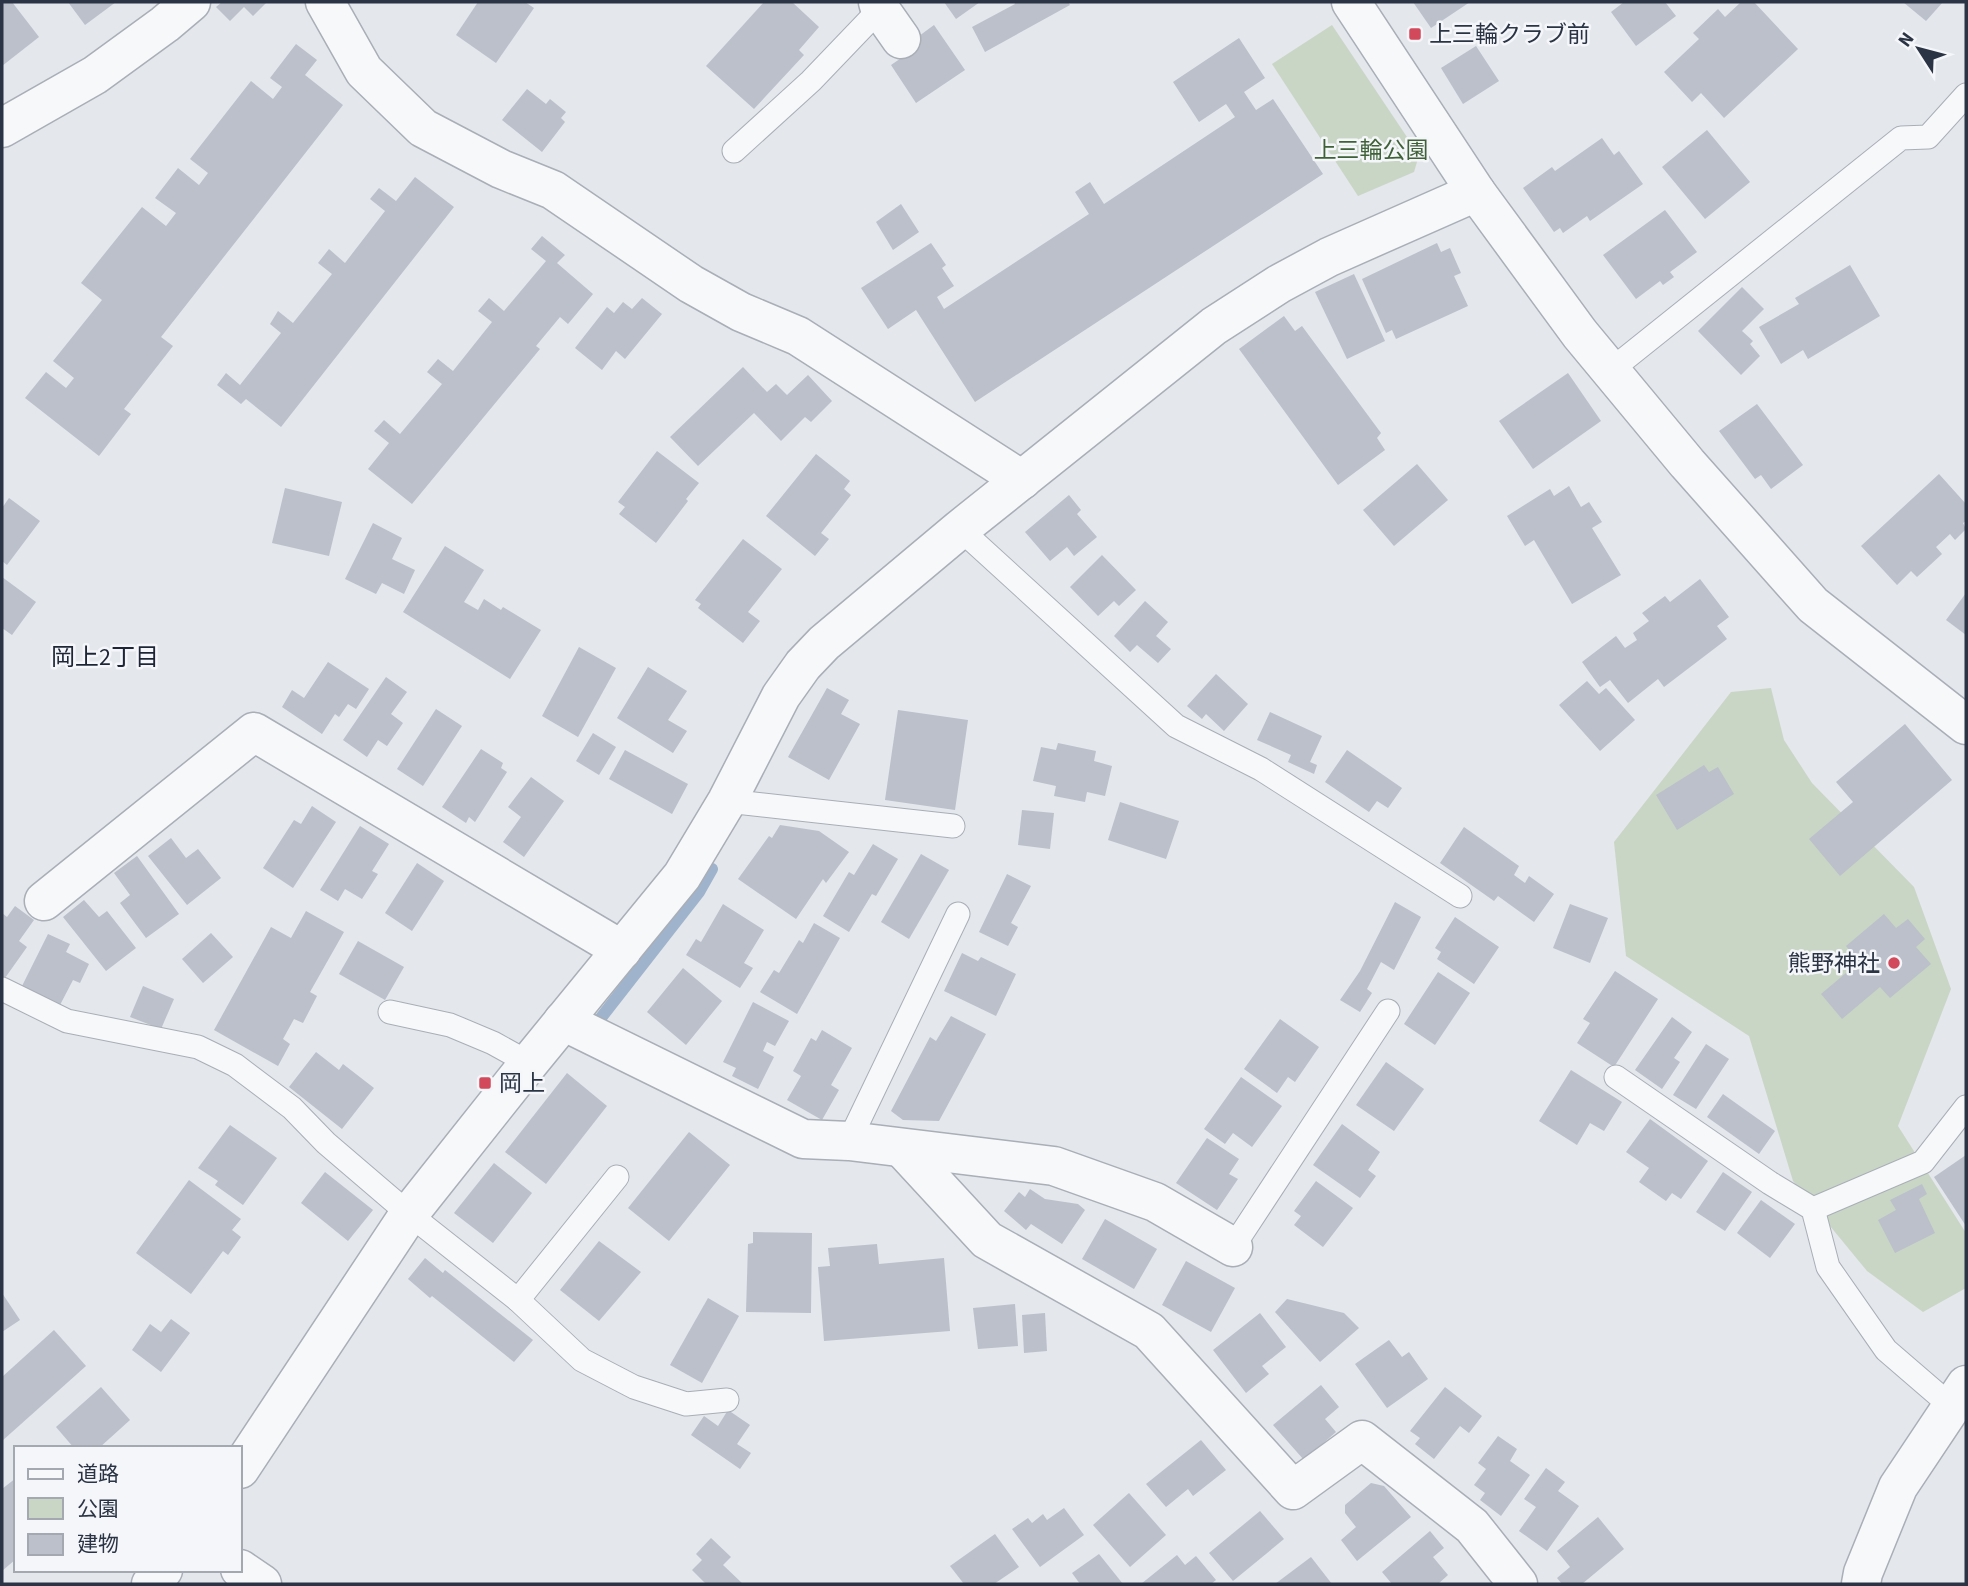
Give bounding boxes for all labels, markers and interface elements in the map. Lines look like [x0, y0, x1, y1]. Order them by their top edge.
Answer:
north arrow [1884, 14, 1954, 84]
place label: 上三輪クラブ前 [1429, 18, 1590, 51]
marker: 上三輪クラブ前 [1407, 26, 1423, 42]
text: N [1892, 27, 1921, 53]
park label: 上三輪公園 [1314, 134, 1429, 167]
district label: 岡上2丁目 [51, 640, 159, 675]
place label: 熊野神社 [1788, 947, 1880, 980]
marker: 熊野神社 [1886, 955, 1902, 971]
place label: 岡上 [499, 1067, 545, 1100]
marker: 岡上 [477, 1075, 493, 1091]
legend [14, 1446, 242, 1572]
text: 道路 [77, 1459, 119, 1489]
text: 公園 [77, 1494, 119, 1524]
text: 建物 [77, 1529, 119, 1559]

